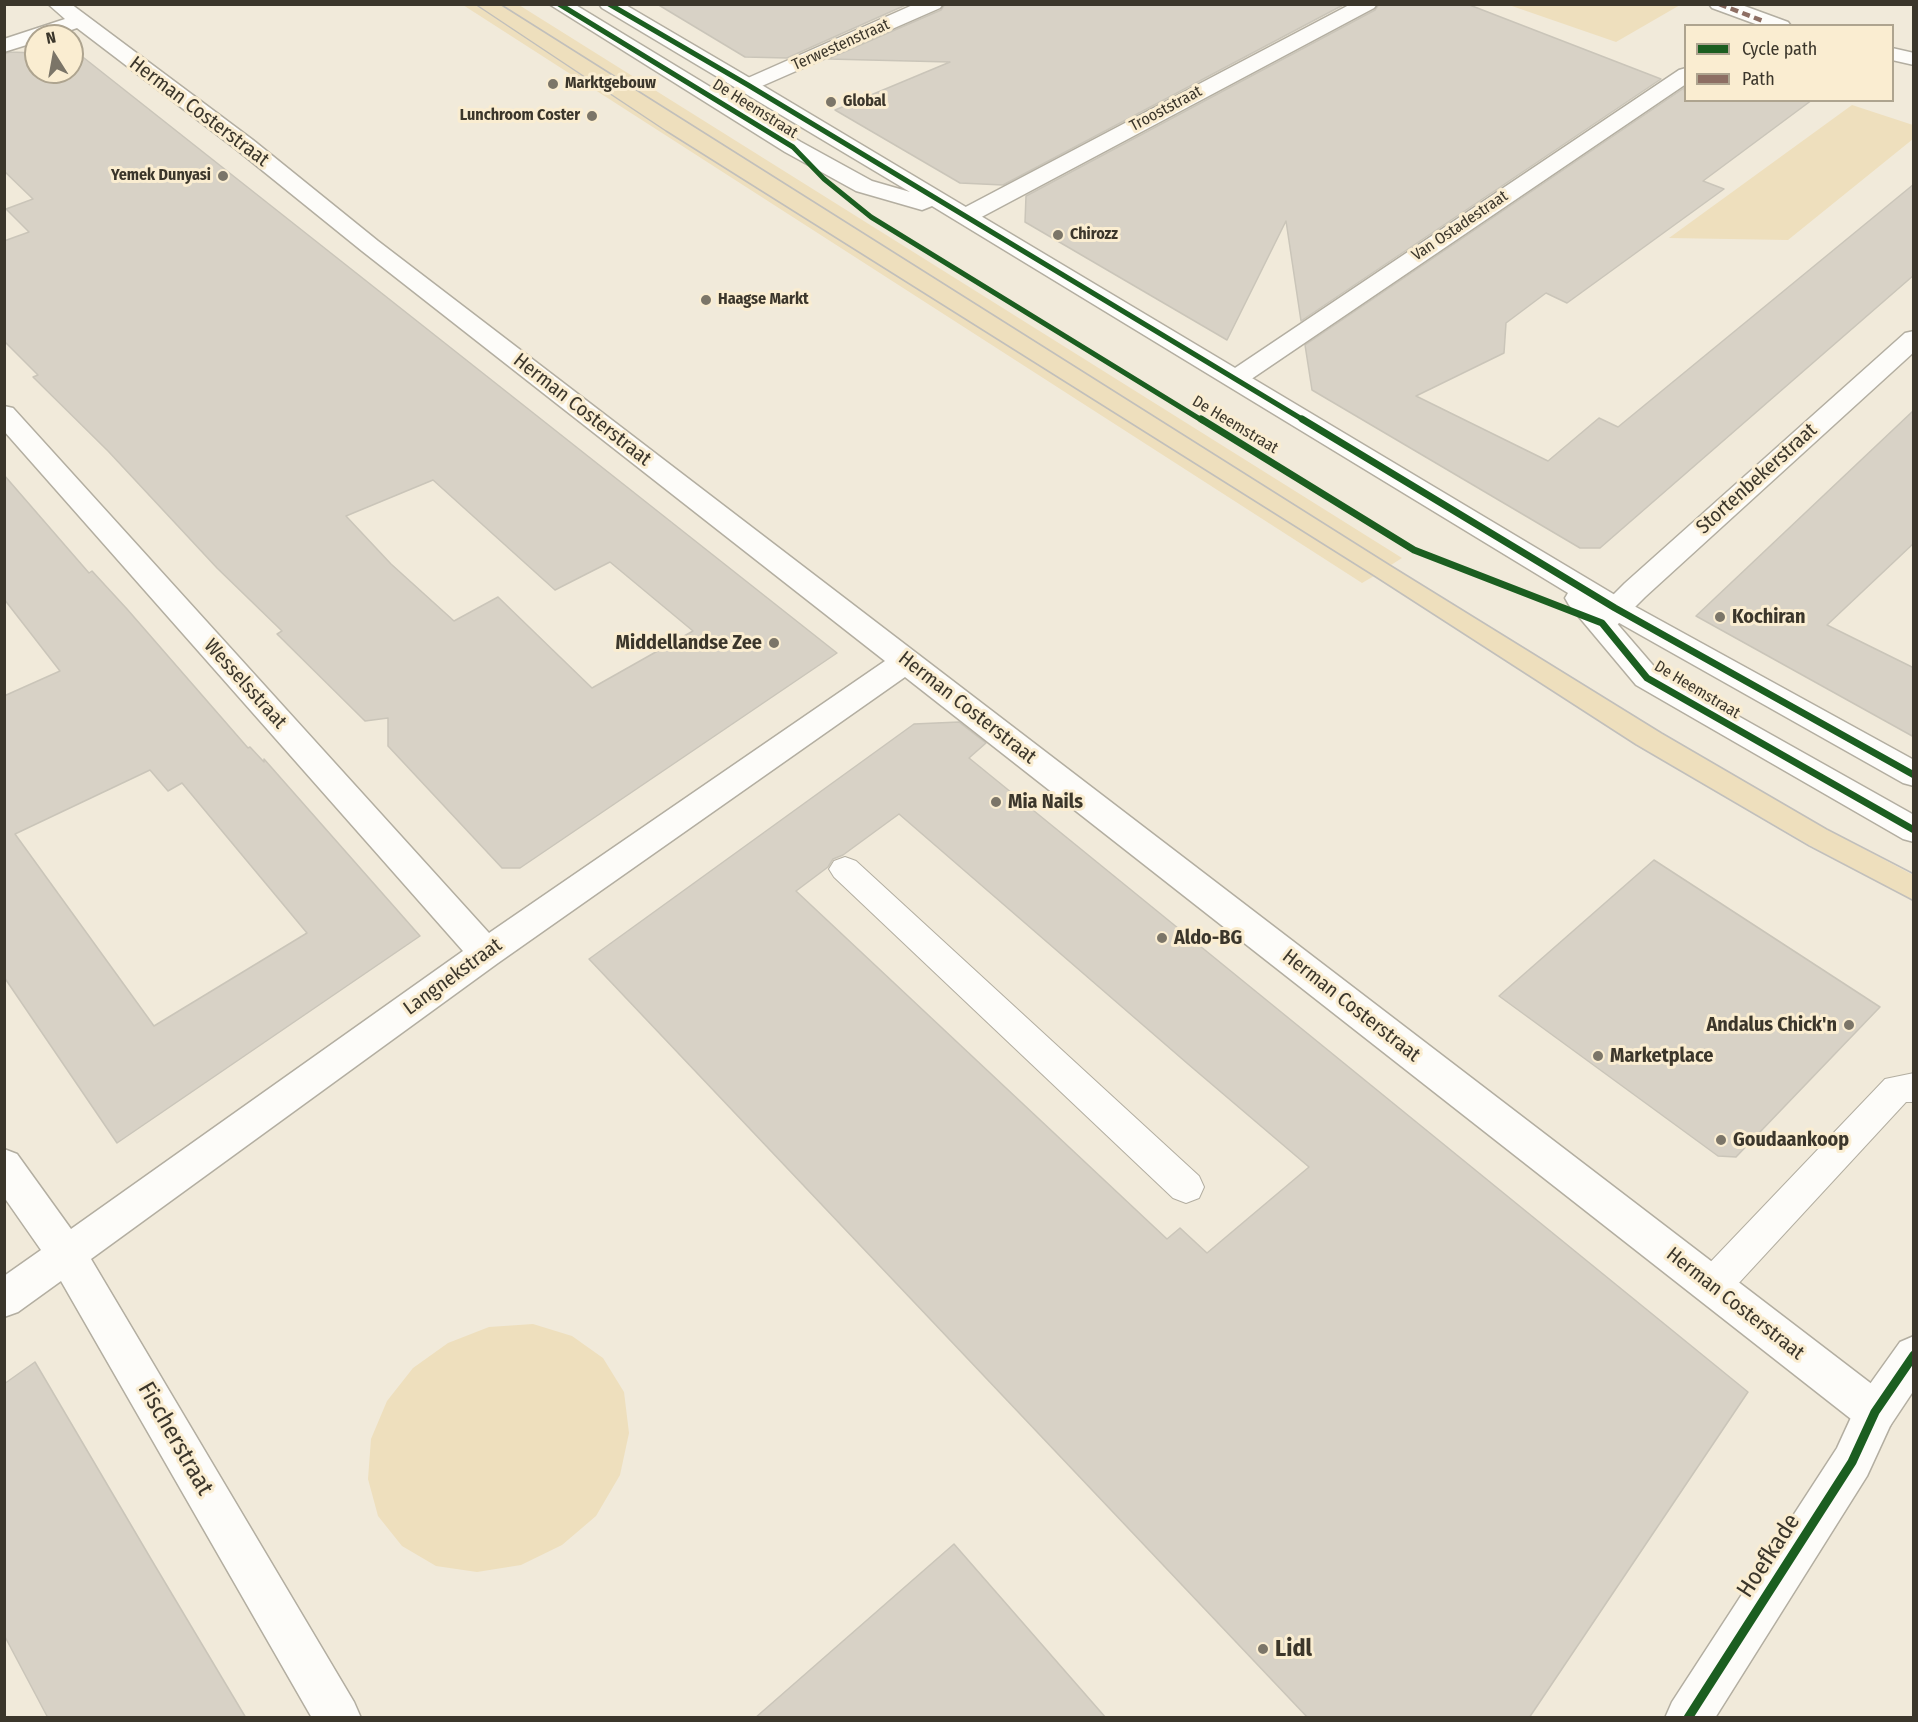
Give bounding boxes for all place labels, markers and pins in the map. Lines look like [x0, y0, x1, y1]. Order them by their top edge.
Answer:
place label: Marktgebouw [565, 74, 656, 94]
marker: Marktgebouw [546, 77, 560, 91]
place label: Global [843, 92, 886, 112]
marker: Global [824, 95, 838, 109]
place label: Lunchroom Coster [460, 106, 580, 126]
marker: Lunchroom Coster [585, 109, 599, 123]
place label: Yemek Dunyasi [111, 166, 211, 186]
marker: Yemek Dunyasi [216, 169, 230, 183]
place label: Chirozz [1070, 225, 1118, 245]
marker: Chirozz [1051, 228, 1065, 242]
place label: Haagse Markt [718, 290, 809, 310]
marker: Haagse Markt [699, 293, 713, 307]
place label: Kochiran [1732, 605, 1805, 629]
marker: Kochiran [1713, 610, 1727, 624]
place label: Middellandse Zee [616, 631, 762, 655]
marker: Middellandse Zee [767, 636, 781, 650]
place label: Mia Nails [1008, 790, 1083, 814]
marker: Mia Nails [989, 795, 1003, 809]
place label: Aldo-BG [1174, 926, 1242, 950]
marker: Aldo-BG [1155, 931, 1169, 945]
place label: Andalus Chick'n [1706, 1013, 1837, 1037]
marker: Andalus Chick'n [1842, 1018, 1856, 1032]
place label: Marketplace [1610, 1044, 1713, 1068]
marker: Marketplace [1591, 1049, 1605, 1063]
place label: Goudaankoop [1733, 1128, 1849, 1152]
marker: Goudaankoop [1714, 1133, 1728, 1147]
place label: Lidl [1275, 1635, 1312, 1663]
marker: Lidl [1256, 1642, 1270, 1656]

